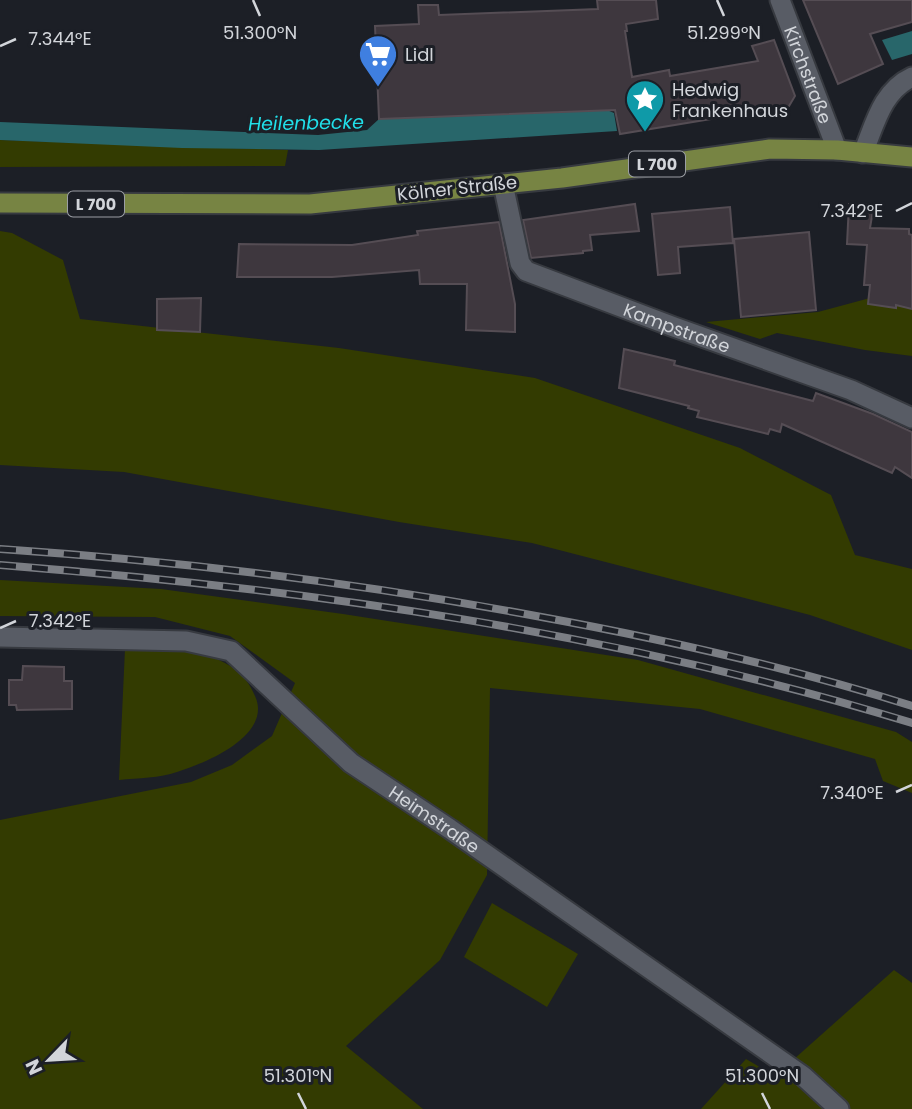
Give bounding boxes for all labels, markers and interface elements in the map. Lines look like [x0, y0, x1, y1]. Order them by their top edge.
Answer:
text: 51.300°N [223, 20, 297, 45]
text: 51.299°N [687, 20, 761, 45]
street label: Kirchstraße [778, 22, 838, 127]
text: 7.344°E [28, 26, 92, 51]
supermarket icon: Lidl [357, 33, 399, 88]
place label: Lidl [405, 42, 434, 67]
place label: Hedwig Frankenhaus [672, 77, 788, 123]
place icon: Hedwig Frankenhaus [624, 78, 666, 133]
water label: Heilenbecke [248, 108, 364, 138]
road number: L 700 [629, 152, 685, 176]
street label: Kölner Straße [396, 169, 518, 207]
road number: L 700 [68, 192, 124, 216]
text: 7.342°E [821, 198, 883, 223]
street label: Kampstraße [620, 297, 734, 359]
text: 7.342°E [29, 608, 91, 633]
street label: Heimstraße [384, 779, 485, 859]
text: 7.340°E [820, 780, 884, 805]
north arrow [14, 1025, 84, 1095]
text: N [19, 1055, 49, 1079]
text: 51.301°N [264, 1063, 332, 1088]
text: 51.300°N [725, 1063, 799, 1088]

